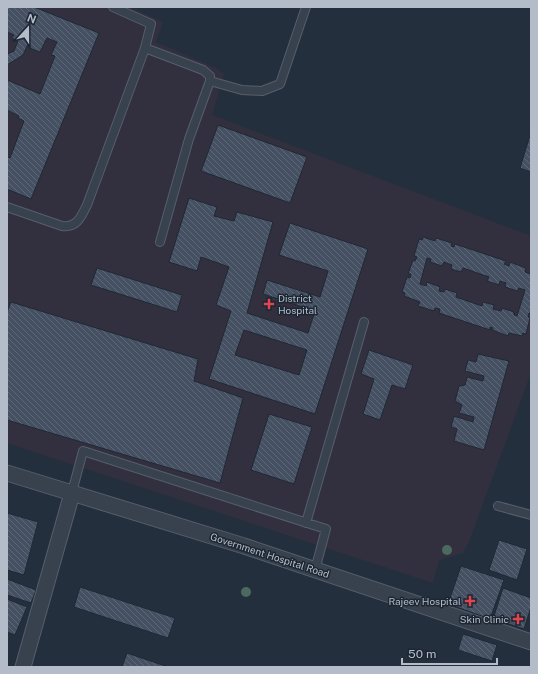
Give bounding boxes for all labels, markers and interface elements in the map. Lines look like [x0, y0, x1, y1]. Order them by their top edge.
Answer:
north arrow [8, 8, 48, 48]
text: N [25, 12, 38, 26]
place label: District Hospital [278, 292, 317, 316]
marker: District Hospital [263, 298, 275, 310]
street label: Government Hospital Road [209, 530, 331, 580]
place label: Rajeev Hospital [388, 595, 461, 607]
marker: Rajeev Hospital [464, 595, 476, 607]
place label: Skin Clinic [460, 613, 509, 625]
marker: Skin Clinic [512, 613, 524, 625]
scale bar [402, 640, 497, 666]
text: 50 m [408, 647, 436, 661]

